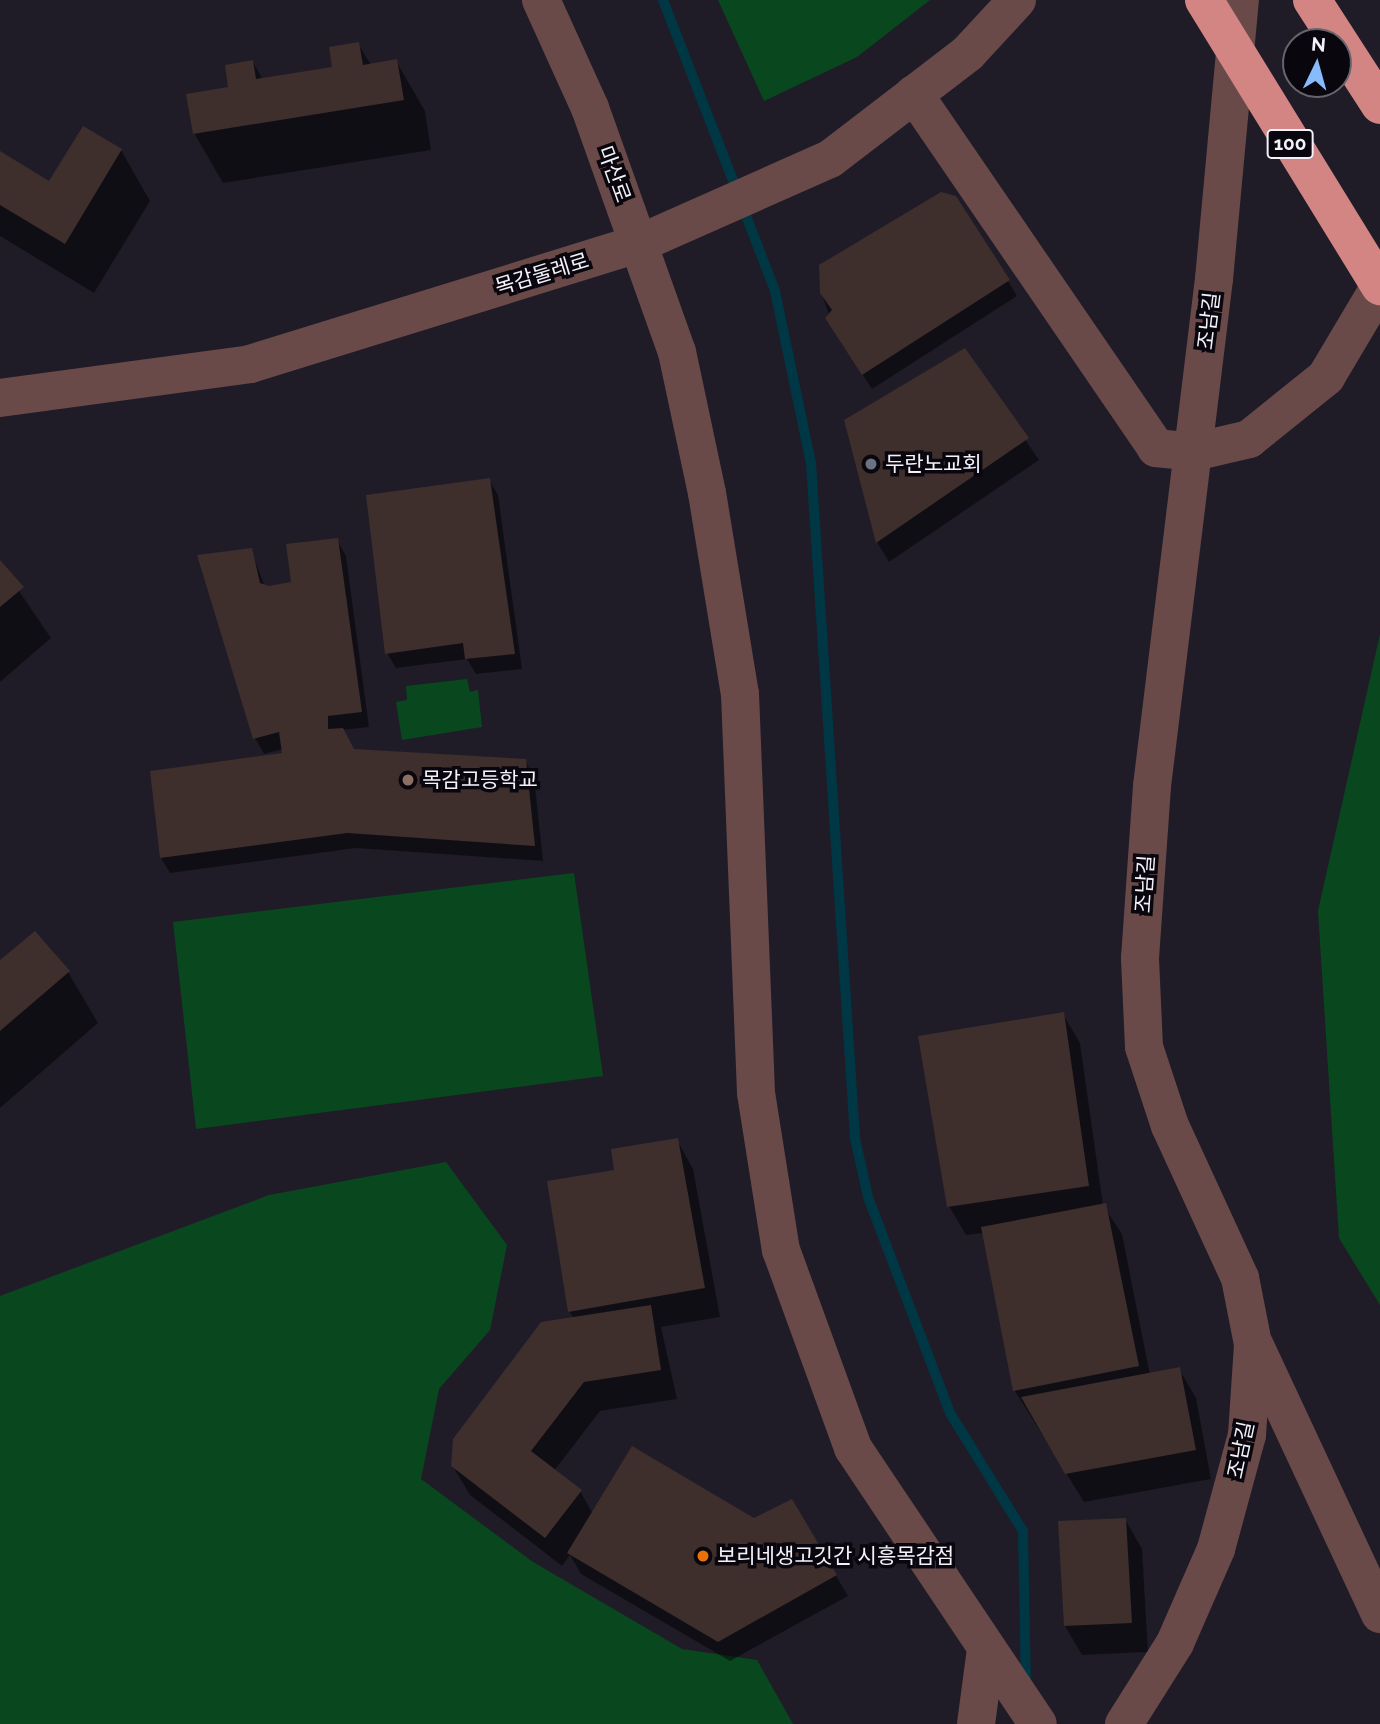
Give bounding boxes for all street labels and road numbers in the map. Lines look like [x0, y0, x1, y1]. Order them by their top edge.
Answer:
road number: 100 [1266, 128, 1314, 160]
street label: 마산로 [592, 142, 636, 206]
street label: 목감둘레로 [492, 248, 592, 300]
street label: 조남길 [1193, 291, 1225, 351]
street label: 조남길 [1130, 854, 1160, 914]
street label: 조남길 [1223, 1419, 1259, 1481]

